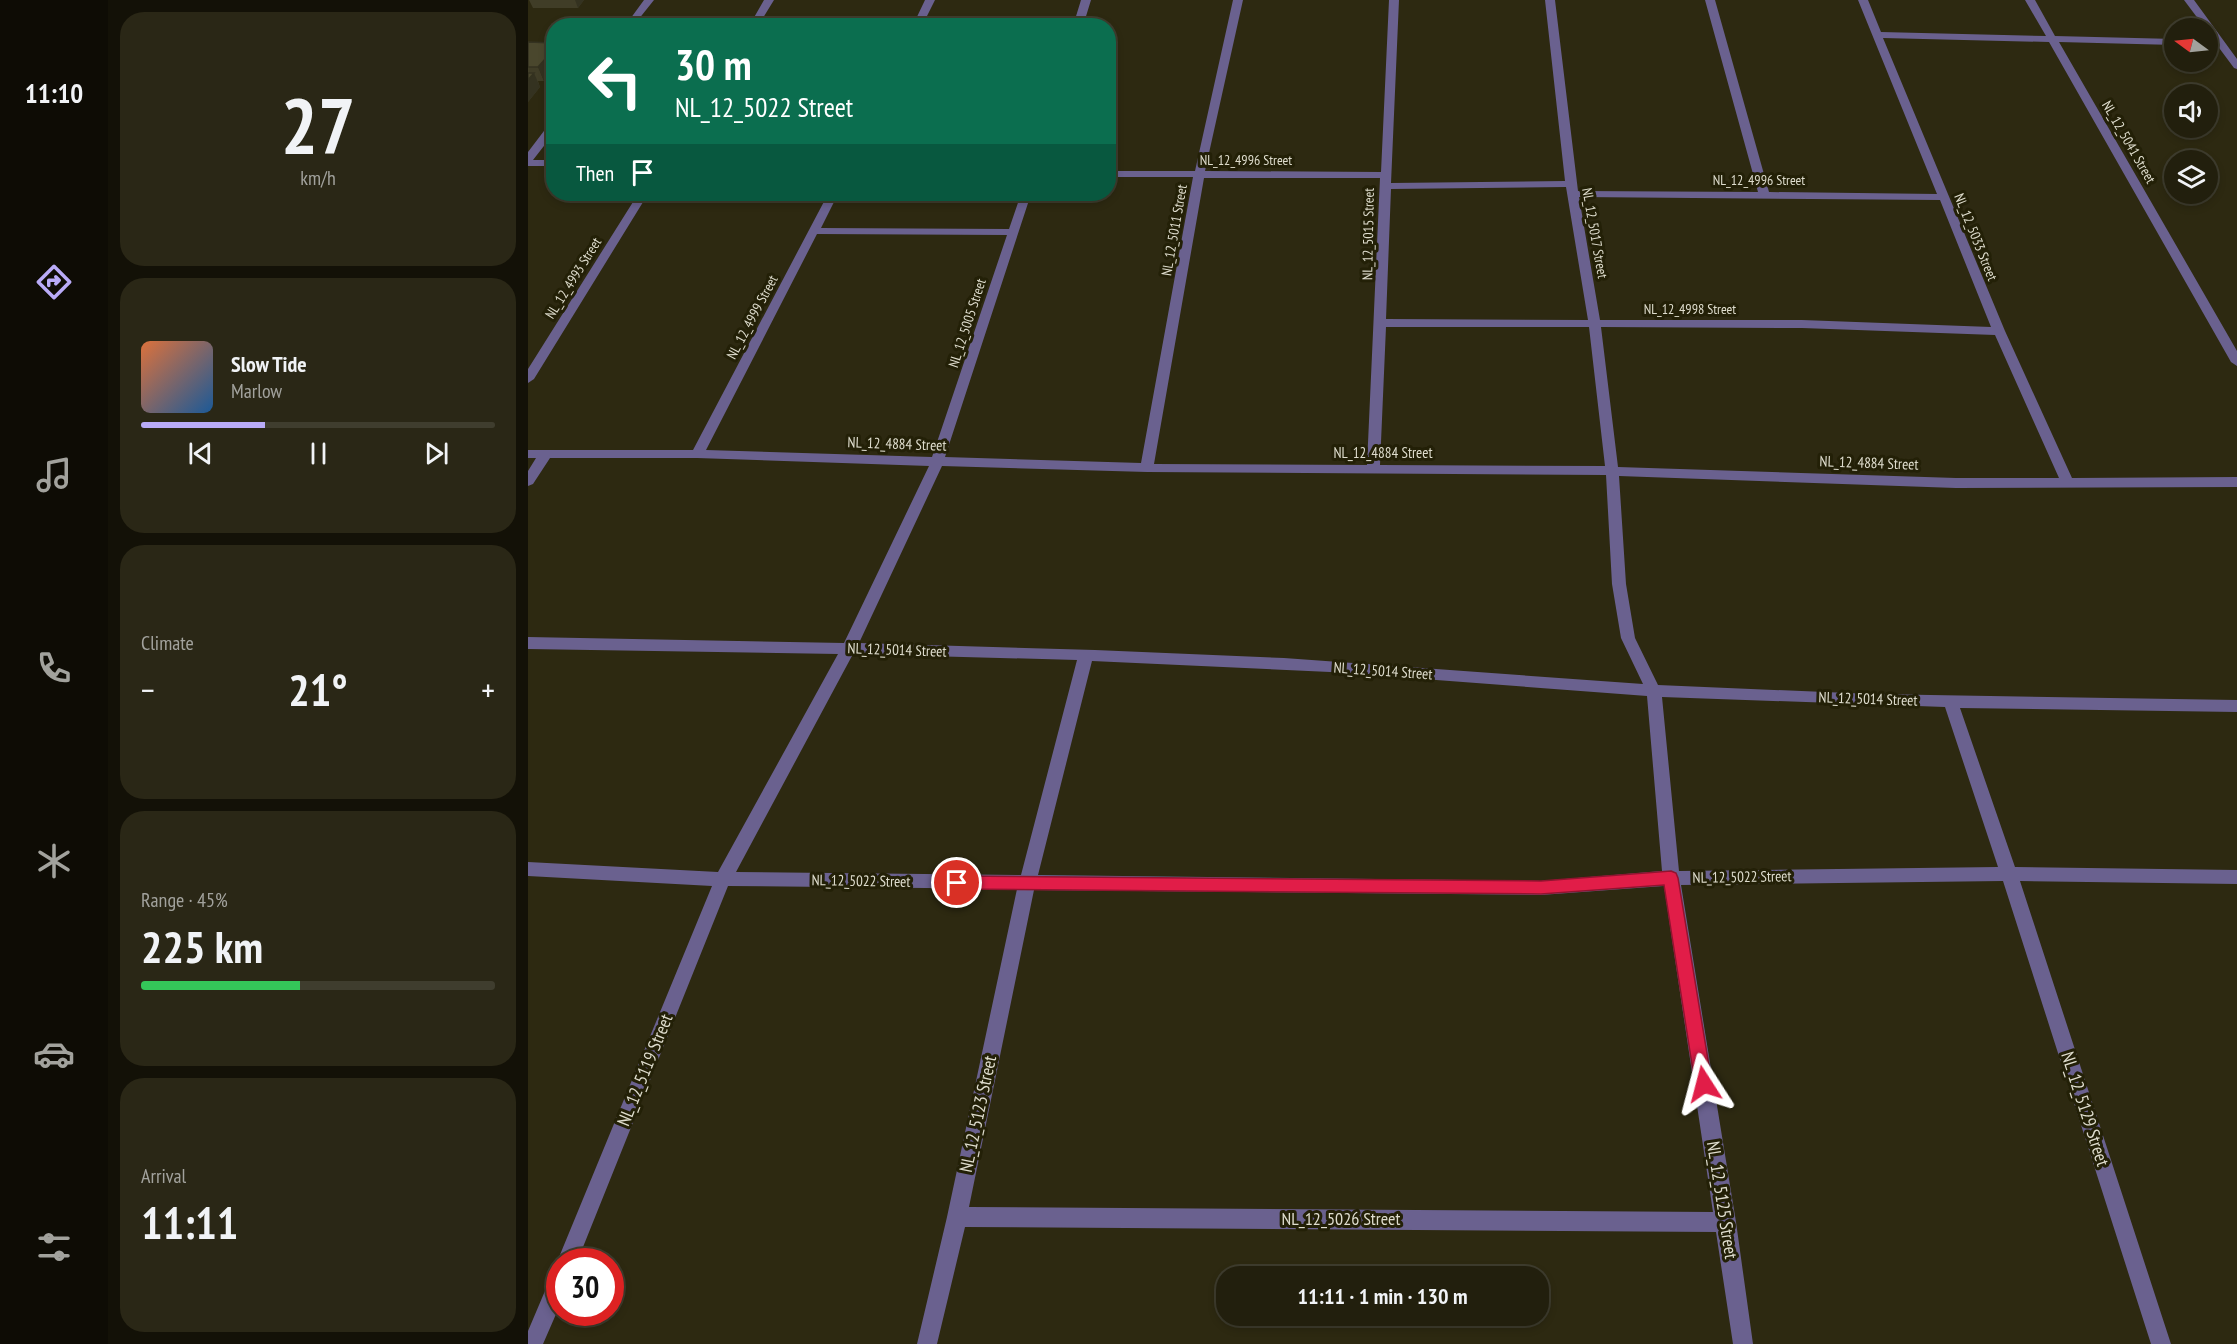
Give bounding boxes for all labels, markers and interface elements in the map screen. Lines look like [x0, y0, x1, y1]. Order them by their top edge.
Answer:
north arrow [2164, 18, 2218, 72]
map controls [2164, 18, 2218, 204]
text: 30 m [675, 37, 752, 92]
icon: left [576, 42, 654, 120]
text: 27 [281, 75, 355, 176]
text: 11:10 [25, 76, 83, 110]
button: sound [2164, 84, 2218, 138]
text: NL_12_5022 Street [675, 90, 853, 124]
street label: NL_12_5041 Street [2098, 97, 2160, 187]
button: layers [2164, 150, 2218, 204]
street label: NL_12_4996 Street [1200, 151, 1292, 169]
icon: arrive [626, 156, 659, 189]
text: Then [576, 159, 614, 187]
text: km/h [300, 165, 336, 191]
street label: NL_12_4996 Street [1713, 171, 1805, 189]
street label: NL_12_5011 Street [1157, 183, 1191, 277]
street label: NL_12_5017 Street [1578, 186, 1612, 280]
street label: NL_12_5015 Street [1358, 187, 1378, 280]
street label: NL_12_5033 Street [1950, 191, 2002, 283]
street label: NL_12_4993 Street [541, 234, 605, 322]
icon: directions [33, 261, 75, 303]
street label: NL_12_4999 Street [722, 272, 782, 362]
street label: NL_12_5005 Street [944, 276, 990, 370]
street label: NL_12_4998 Street [1644, 300, 1736, 318]
text: Slow Tide [231, 350, 307, 378]
text: Marlow [231, 378, 282, 404]
street label: NL_12_4884 Street [847, 432, 947, 455]
icon: previous [184, 437, 217, 470]
icon: pause [302, 437, 335, 470]
icon: next [420, 437, 453, 470]
street label: NL_12_4884 Street [1333, 443, 1433, 462]
street label: NL_12_4884 Street [1819, 451, 1919, 474]
icon: music [33, 454, 75, 496]
text: Climate [141, 630, 194, 656]
street label: NL_12_5014 Street [847, 638, 947, 661]
icon: phone [33, 647, 75, 689]
street label: NL_12_5014 Street [1333, 658, 1433, 683]
text: 21° [288, 660, 348, 718]
text: − [141, 668, 155, 711]
text: + [481, 668, 495, 711]
street label: NL_12_5014 Street [1818, 687, 1918, 710]
icon: climate [33, 840, 75, 882]
pin [931, 857, 982, 908]
icon: arrive [940, 866, 973, 899]
street label: NL_12_5022 Street [1692, 866, 1792, 887]
street label: NL_12_5022 Street [811, 870, 911, 891]
text: Range · 45% [141, 887, 228, 913]
text: 225 km [141, 917, 263, 975]
street label: NL_12_5119 Street [612, 1010, 677, 1129]
icon: car [33, 1033, 75, 1075]
street label: NL_12_5129 Street [2056, 1049, 2115, 1169]
position arrow [1672, 1052, 1736, 1116]
street label: NL_12_5123 Street [954, 1053, 1001, 1174]
street label: NL_12_5125 Street [1702, 1139, 1743, 1260]
text: Arrival [141, 1163, 186, 1189]
text: 11:11 [141, 1193, 238, 1251]
street label: NL_12_5026 Street [1282, 1207, 1400, 1230]
icon: filters [33, 1226, 75, 1268]
speed limit sign: 30 [546, 1248, 624, 1326]
text: 11:11 · 1 min · 130 m [1297, 1282, 1468, 1310]

